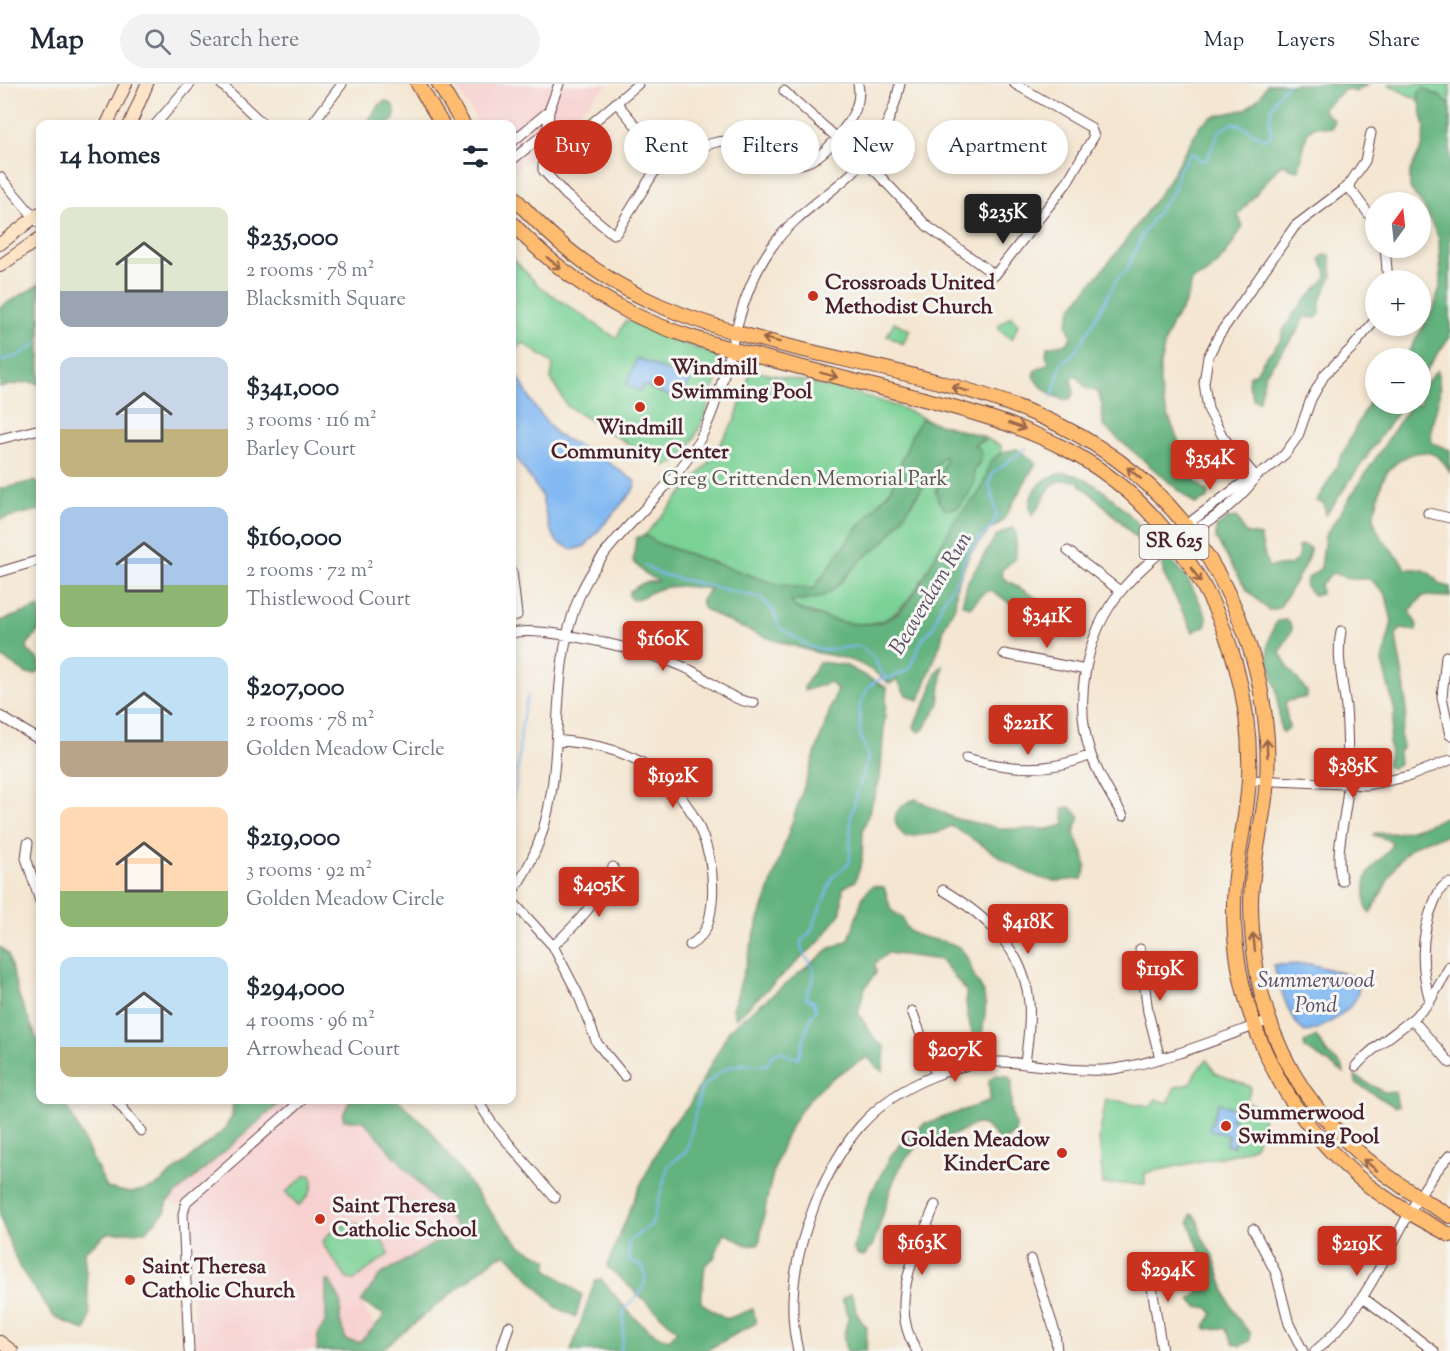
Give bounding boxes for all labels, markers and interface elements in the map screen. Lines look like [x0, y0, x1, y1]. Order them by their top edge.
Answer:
search box [120, 14, 540, 68]
text: Map [30, 21, 84, 61]
icon: search [141, 25, 174, 58]
text: Search here [189, 25, 299, 57]
text: Map [1204, 26, 1244, 56]
text: Layers [1277, 26, 1335, 56]
text: Share [1368, 26, 1420, 56]
chip: Buy [534, 120, 612, 174]
chip: Rent [624, 120, 709, 174]
chip: Filters [721, 120, 819, 174]
chip: New [831, 120, 915, 174]
chip: Apartment [927, 120, 1068, 174]
text: 14 homes [60, 138, 160, 175]
icon: filters [459, 140, 492, 173]
north arrow [1365, 192, 1431, 258]
map controls [1365, 192, 1431, 414]
pin: $235K [961, 194, 1045, 245]
text: $235K [978, 199, 1028, 228]
text: $235,000 [246, 220, 338, 257]
icon: home [108, 231, 180, 303]
one-way arrow [546, 256, 562, 269]
text: 2 rooms · 78 m² [246, 257, 375, 286]
place label: Crossroads United Methodist Church [825, 269, 995, 323]
button: + [1365, 270, 1431, 336]
text: Blacksmith Square [246, 286, 406, 315]
marker: Crossroads United Methodist Church [806, 289, 820, 303]
one-way arrow [762, 334, 781, 346]
button: − [1365, 348, 1431, 414]
place label: Windmill Swimming Pool [671, 354, 813, 408]
one-way arrow [820, 369, 839, 381]
text: $341,000 [246, 370, 339, 407]
marker: Windmill Swimming Pool [652, 374, 666, 388]
icon: home [108, 381, 180, 453]
one-way arrow [950, 383, 969, 394]
marker: Windmill Community Center [633, 400, 647, 414]
text: 3 rooms · 116 m² [246, 407, 377, 436]
place label: Windmill Community Center [551, 414, 729, 468]
one-way arrow [1008, 421, 1026, 432]
text: Barley Court [246, 436, 356, 465]
pin: $354K [1168, 440, 1252, 491]
text: $354K [1185, 445, 1235, 474]
park label: Greg Crittenden Memorial Park [662, 465, 949, 495]
one-way arrow [1126, 466, 1142, 479]
text: $160,000 [246, 520, 342, 557]
road number: SR 625 [1140, 525, 1208, 559]
water label: Beaverdam Run [883, 526, 982, 662]
icon: home [108, 531, 180, 603]
text: 2 rooms · 72 m² [246, 557, 374, 586]
one-way arrow [1191, 566, 1203, 583]
text: Thistlewood Court [246, 586, 411, 615]
pin: $341K [1005, 598, 1089, 649]
text: $341K [1022, 603, 1072, 632]
pin: $160K [621, 621, 705, 672]
text: $160K [637, 626, 689, 655]
text: $207,000 [246, 670, 345, 707]
icon: home [108, 681, 180, 753]
pin: $221K [986, 705, 1070, 756]
text: 2 rooms · 78 m² [246, 707, 375, 736]
text: $221K [1003, 710, 1053, 739]
text: Golden Meadow Circle [246, 736, 445, 765]
one-way arrow [1261, 739, 1272, 759]
pin: $385K [1311, 748, 1395, 799]
text: $385K [1328, 753, 1378, 782]
pin: $192K [631, 758, 715, 809]
text: $192K [648, 763, 698, 792]
text: $219,000 [246, 820, 340, 857]
icon: home [108, 831, 180, 903]
text: 3 rooms · 92 m² [246, 857, 372, 886]
pin: $405K [557, 867, 641, 918]
text: $405K [573, 872, 625, 901]
text: Golden Meadow Circle [246, 886, 445, 915]
pin: $418K [986, 904, 1070, 955]
text: $418K [1002, 909, 1054, 938]
one-way arrow [1248, 933, 1259, 953]
pin: $119K [1118, 951, 1202, 1002]
text: $119K [1136, 956, 1184, 985]
water label: Summerwood Pond [1257, 966, 1375, 1023]
text: $294,000 [246, 970, 345, 1007]
icon: home [108, 981, 180, 1053]
text: 4 rooms · 96 m² [246, 1007, 375, 1036]
pin: $207K [913, 1032, 997, 1083]
text: Arrowhead Court [246, 1036, 400, 1065]
text: $207K [927, 1037, 983, 1066]
place label: Summerwood Swimming Pool [1238, 1099, 1380, 1153]
marker: Summerwood Swimming Pool [1219, 1119, 1233, 1133]
place label: Golden Meadow KinderCare [901, 1126, 1050, 1180]
marker: Golden Meadow KinderCare [1055, 1146, 1069, 1160]
one-way arrow [1362, 1158, 1378, 1171]
place label: Saint Theresa Catholic School [332, 1192, 477, 1246]
marker: Saint Theresa Catholic School [313, 1212, 327, 1226]
pin: $163K [880, 1225, 964, 1276]
pin: $219K [1315, 1226, 1399, 1277]
text: $163K [897, 1230, 947, 1259]
text: $219K [1332, 1231, 1382, 1260]
pin: $294K [1126, 1252, 1210, 1303]
place label: Saint Theresa Catholic Church [142, 1253, 296, 1307]
text: $294K [1141, 1257, 1195, 1286]
marker: Saint Theresa Catholic Church [123, 1273, 137, 1287]

